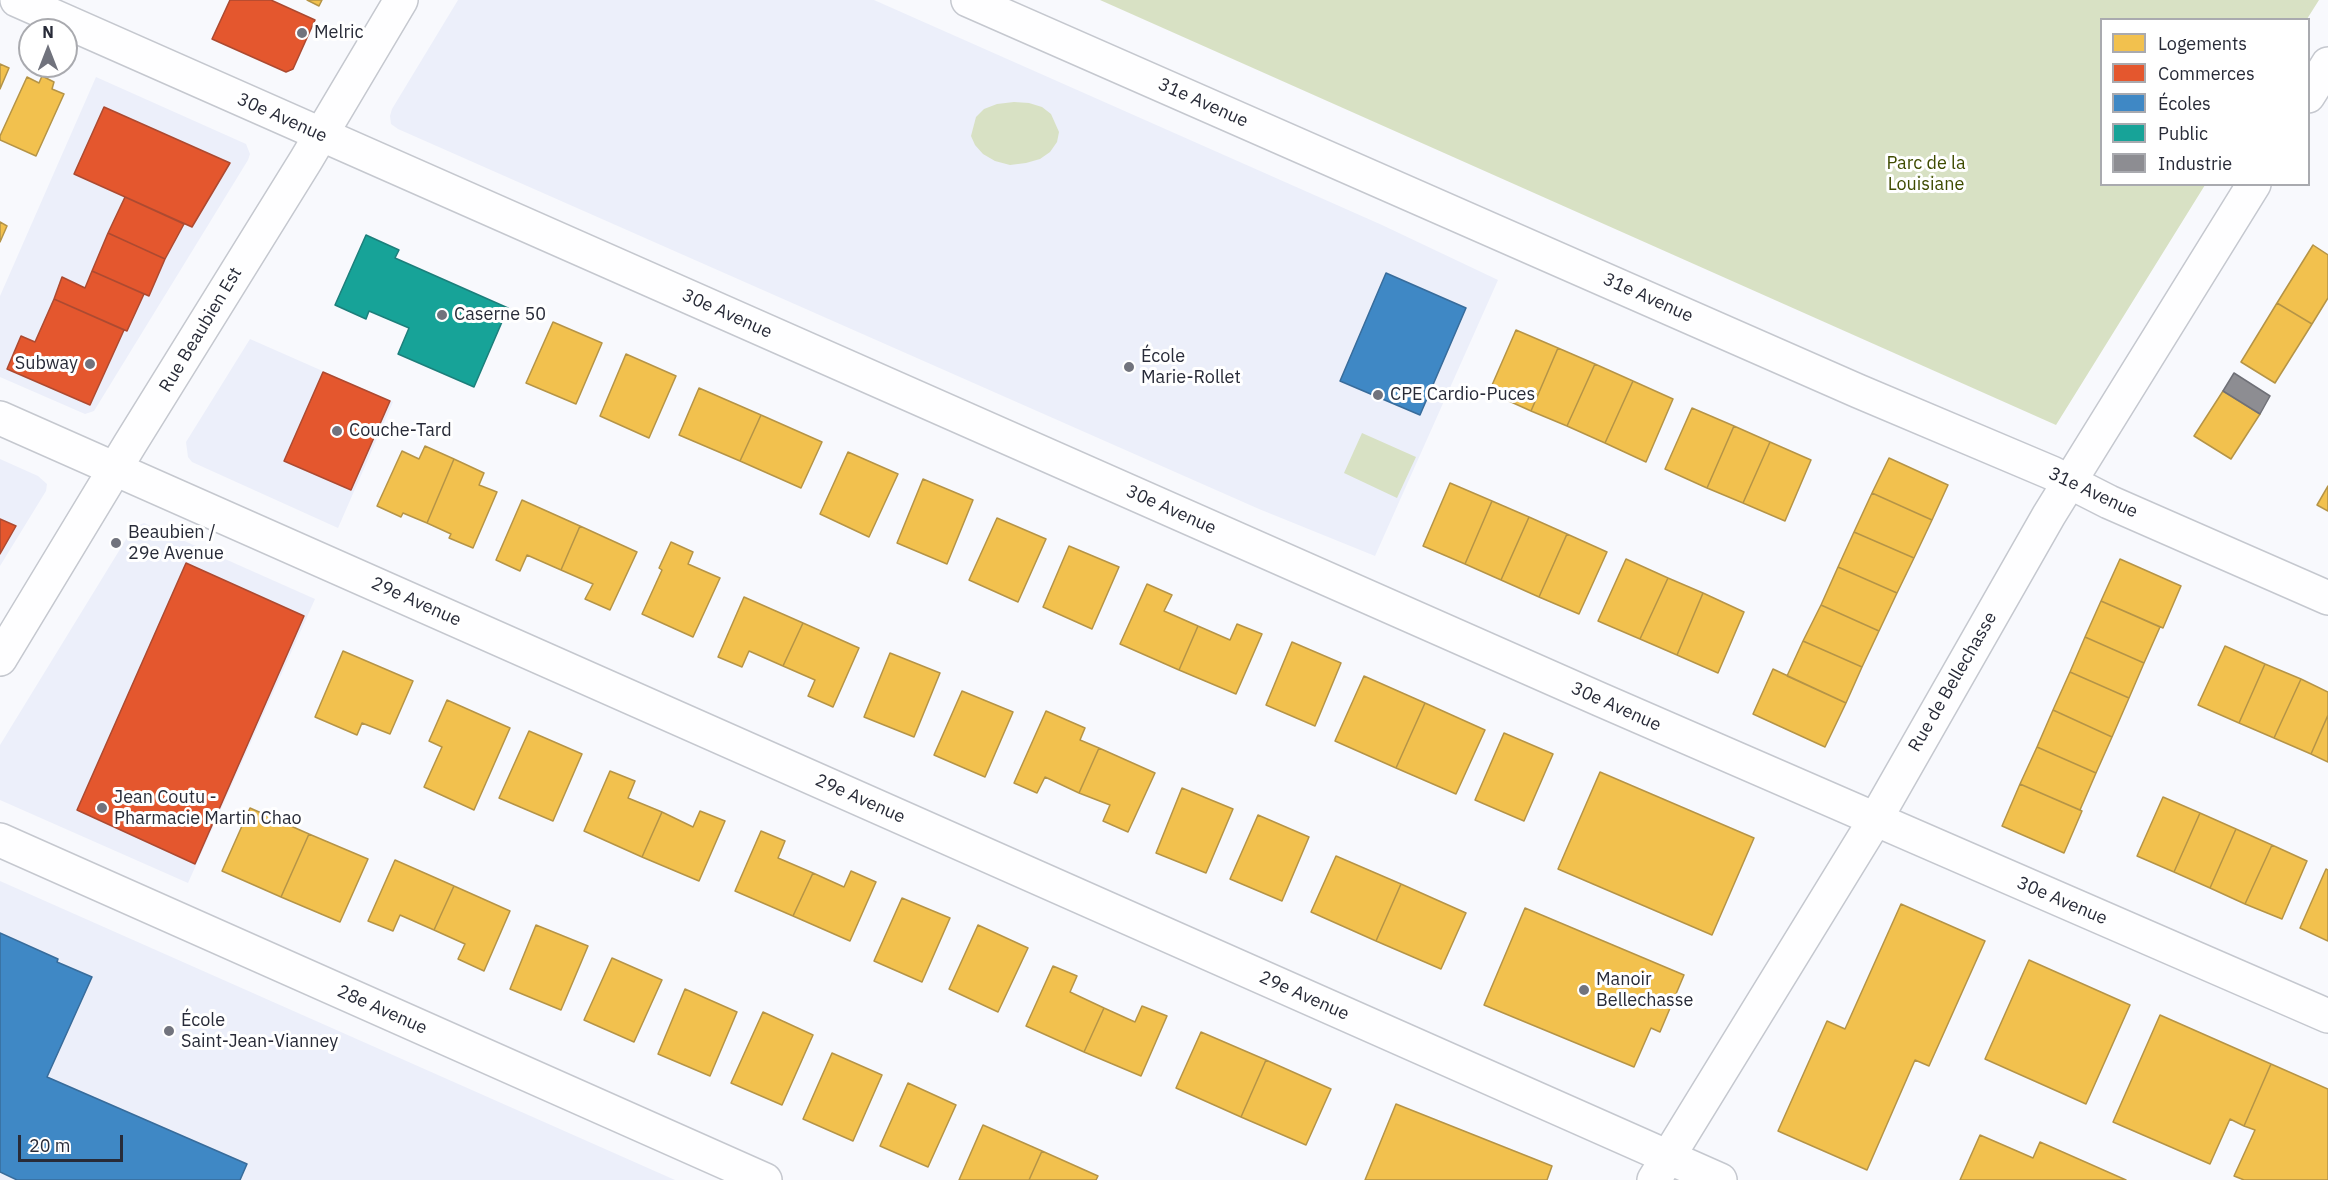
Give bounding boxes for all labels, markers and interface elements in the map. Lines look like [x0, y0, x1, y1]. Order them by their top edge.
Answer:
north arrow [18, 18, 78, 78]
legend [2100, 18, 2310, 186]
text: N [42, 22, 54, 42]
place label: Melric [314, 22, 364, 44]
marker: Melric [295, 26, 309, 40]
text: Logements [2158, 32, 2247, 55]
text: Commerces [2158, 62, 2255, 85]
street label: 31e Avenue [1155, 74, 1251, 132]
street label: 30e Avenue [234, 89, 330, 147]
text: Écoles [2158, 92, 2211, 115]
text: Public [2158, 122, 2208, 145]
text: Industrie [2158, 152, 2232, 175]
park label: Parc de la Louisiane [1886, 153, 1966, 195]
street label: Rue Beaubien Est [155, 264, 247, 396]
street label: 31e Avenue [1600, 269, 1696, 327]
street label: 30e Avenue [679, 285, 775, 343]
place label: Caserne 50 [454, 304, 546, 326]
marker: Caserne 50 [435, 308, 449, 322]
place label: École Marie-Rollet [1141, 346, 1241, 388]
place label: Subway [15, 353, 78, 375]
marker: Subway [83, 357, 97, 371]
marker: École Marie-Rollet [1122, 360, 1136, 374]
place label: CPE Cardio-Puces [1390, 384, 1535, 406]
marker: CPE Cardio-Puces [1371, 388, 1385, 402]
place label: Couche-Tard [349, 420, 452, 442]
marker: Couche-Tard [330, 424, 344, 438]
street label: 31e Avenue [2045, 463, 2141, 523]
street label: 30e Avenue [1123, 481, 1219, 539]
place label: Beaubien / 29e Avenue [128, 522, 224, 564]
marker: Beaubien / 29e Avenue [109, 536, 123, 550]
street label: 29e Avenue [368, 573, 464, 631]
street label: Rue de Bellechasse [1904, 608, 2002, 756]
street label: 30e Avenue [1568, 678, 1664, 736]
street label: 29e Avenue [812, 770, 908, 828]
place label: Jean Coutu - Pharmacie Martin Chao [114, 787, 302, 830]
marker: Jean Coutu - Pharmacie Martin Chao [95, 801, 109, 815]
street label: 30e Avenue [2014, 872, 2110, 930]
street label: 29e Avenue [1256, 967, 1352, 1025]
place label: Manoir Bellechasse [1596, 969, 1693, 1012]
street label: 28e Avenue [334, 981, 430, 1039]
marker: Manoir Bellechasse [1577, 983, 1591, 997]
place label: École Saint-Jean-Vianney [181, 1010, 338, 1052]
marker: École Saint-Jean-Vianney [162, 1024, 176, 1038]
scale bar [21, 1123, 126, 1161]
text: 20 m [29, 1134, 71, 1157]

